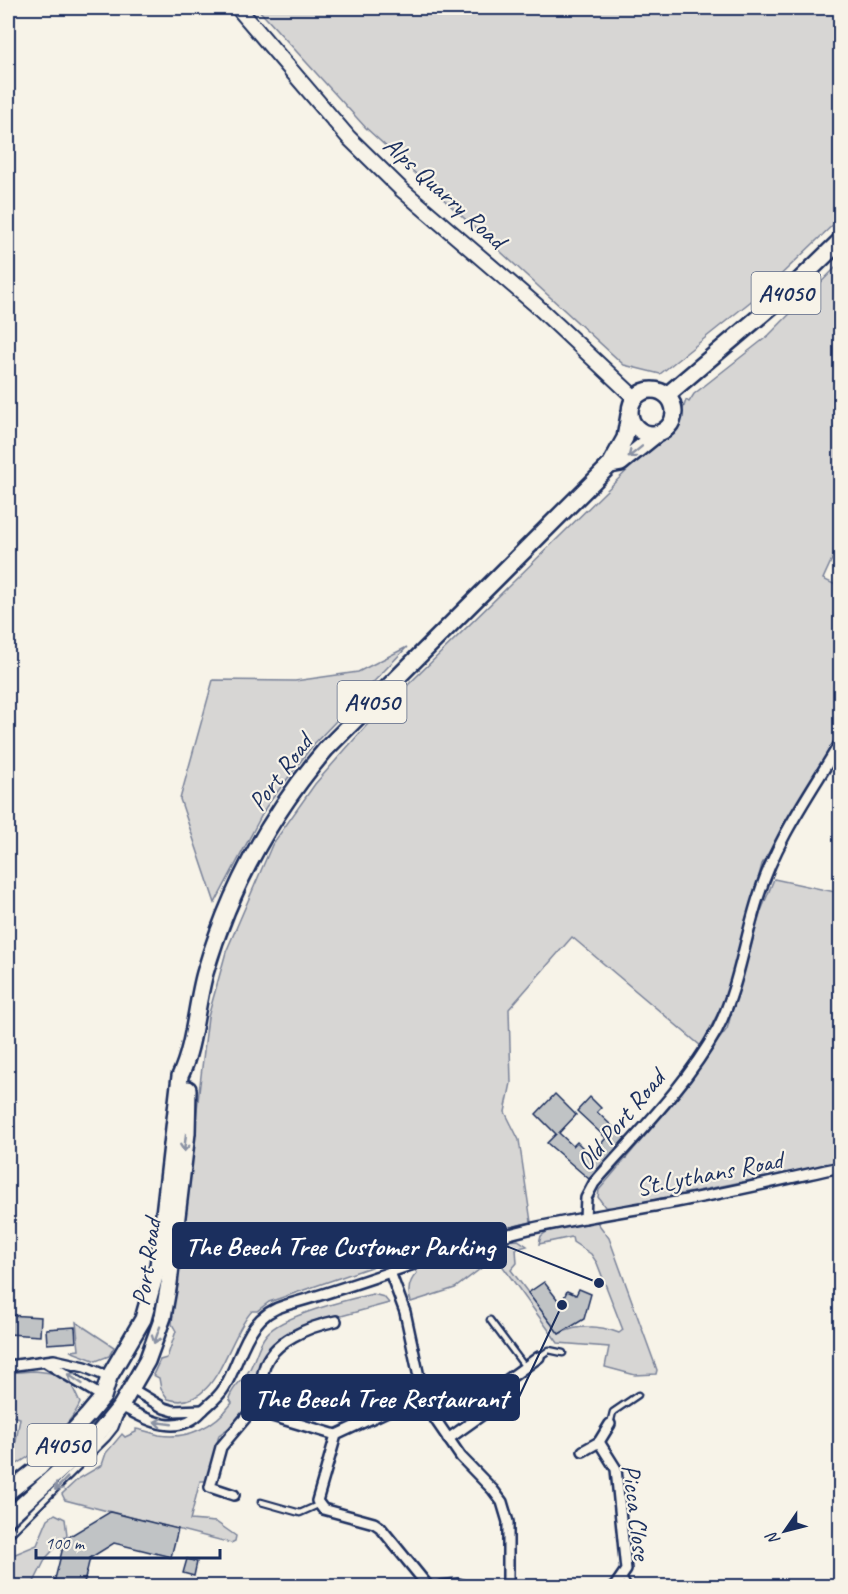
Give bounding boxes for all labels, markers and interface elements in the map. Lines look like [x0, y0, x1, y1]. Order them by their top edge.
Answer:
street label: Alps Quarry Road [376, 129, 516, 259]
road number: A4050 [752, 272, 820, 314]
one-way arrow [627, 445, 643, 458]
road number: A4050 [338, 681, 406, 723]
street label: Port Road [241, 724, 322, 817]
street label: Old Port Road [569, 1060, 675, 1178]
one-way arrow [180, 1132, 191, 1152]
street label: St.Lythans Road [633, 1142, 789, 1204]
street label: Port Road [124, 1213, 169, 1308]
callout: The Beech Tree Customer Parking [173, 1223, 506, 1268]
text: The Beech Tree Customer Parking [185, 1229, 497, 1263]
one-way arrow [151, 1325, 162, 1344]
one-way arrow [67, 1373, 84, 1385]
callout: The Beech Tree Restaurant [242, 1375, 519, 1420]
text: The Beech Tree Restaurant [254, 1381, 512, 1415]
one-way arrow [153, 1418, 173, 1429]
road number: A4050 [28, 1424, 97, 1466]
street label: Picca Close [614, 1463, 659, 1564]
one-way arrow [54, 1476, 69, 1491]
north arrow [755, 1501, 815, 1561]
scale bar [36, 1522, 220, 1560]
text: N [761, 1527, 785, 1549]
text: 100 m [45, 1532, 86, 1554]

